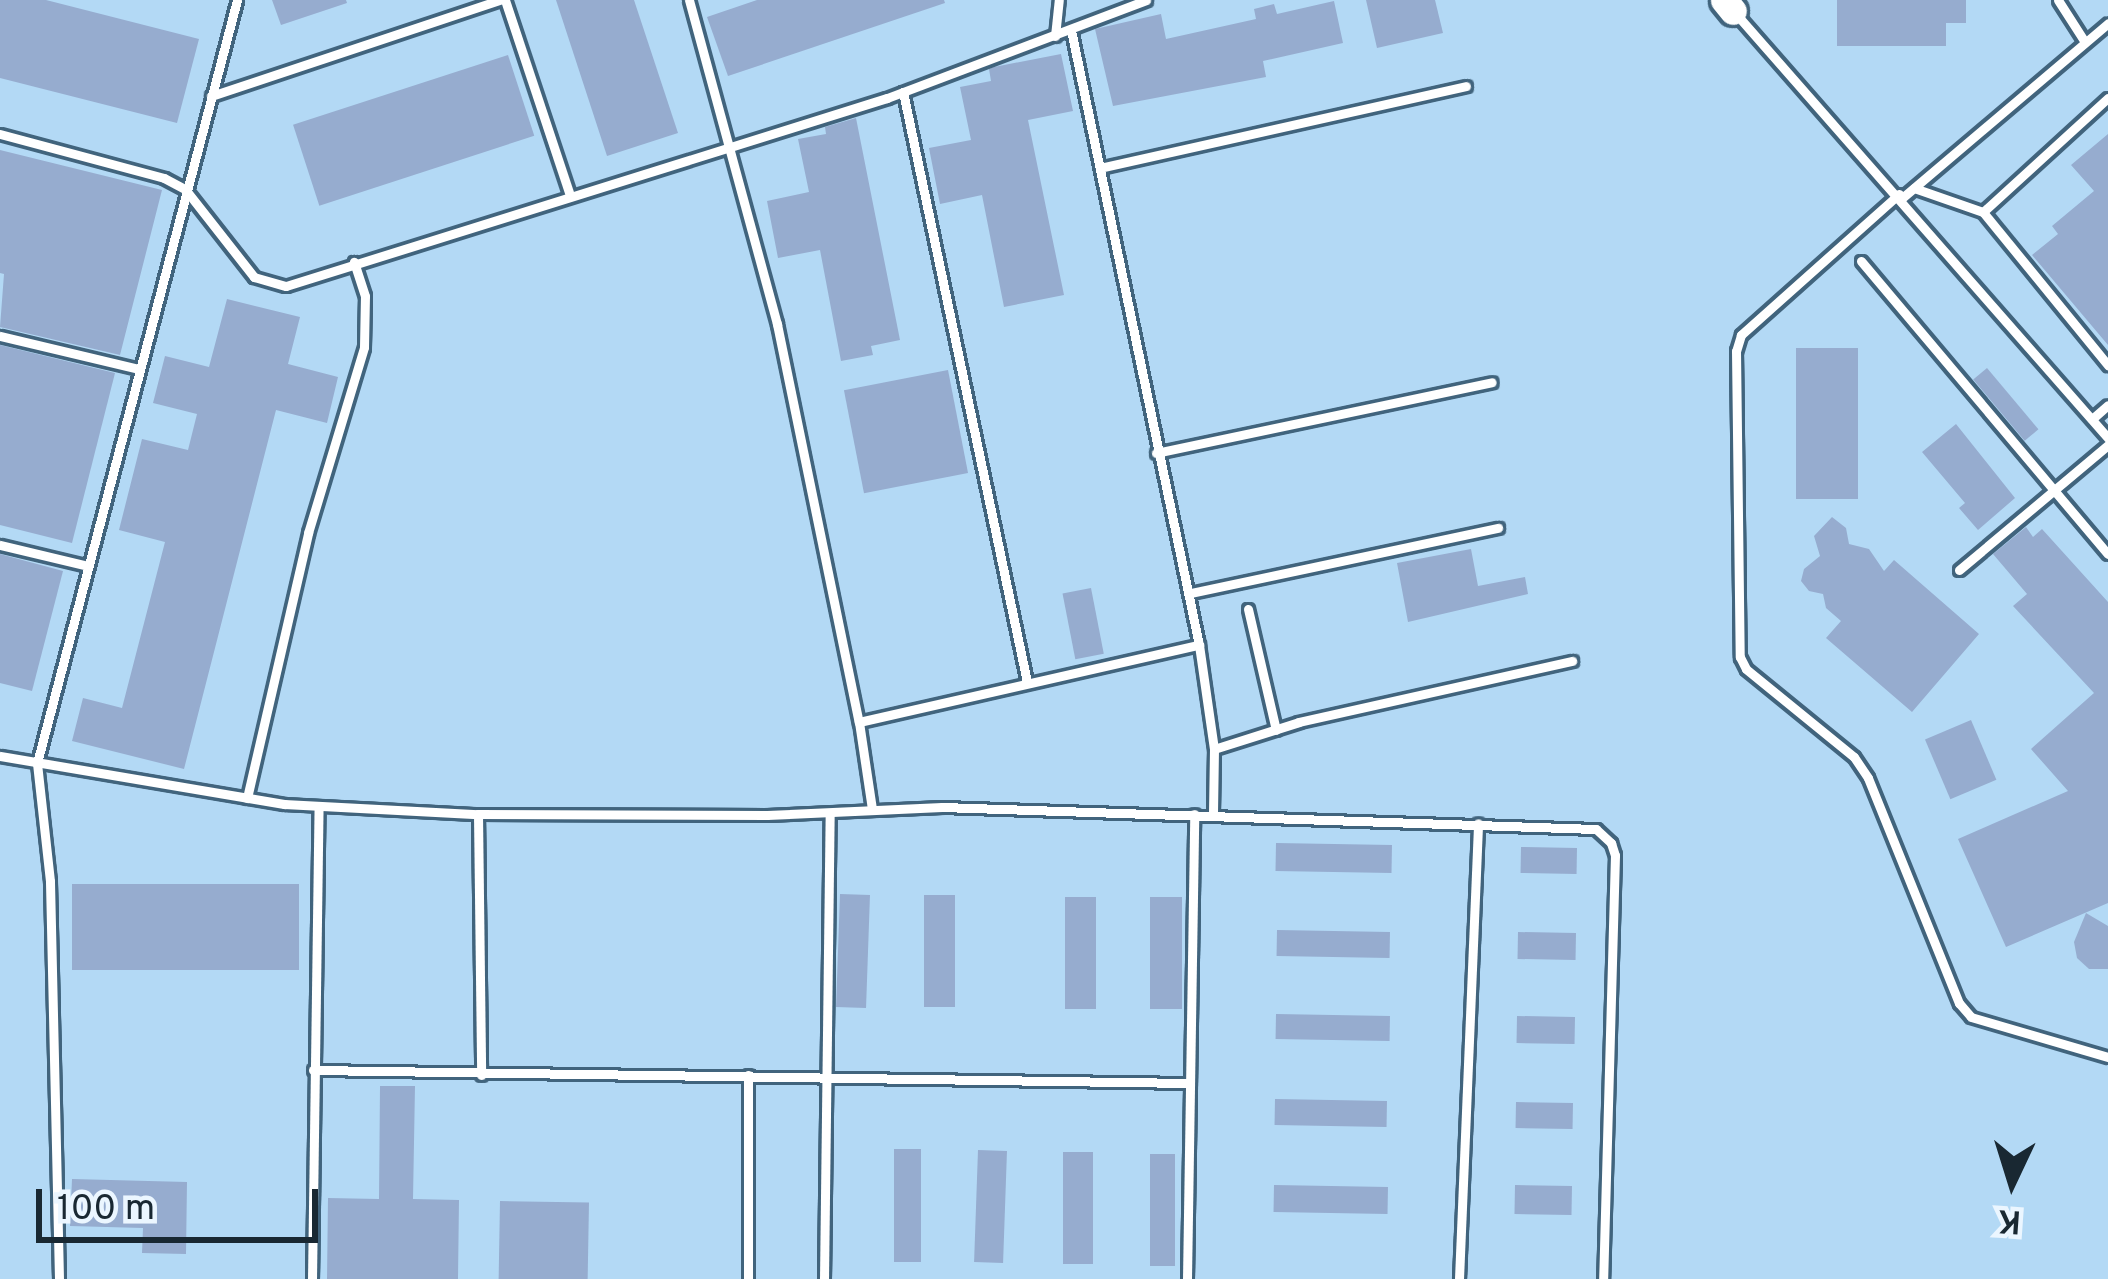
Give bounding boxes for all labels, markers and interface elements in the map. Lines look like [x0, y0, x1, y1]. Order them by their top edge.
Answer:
north arrow [1952, 1123, 2072, 1243]
scale bar [42, 1165, 324, 1239]
text: 100 m [57, 1187, 155, 1233]
text: K [1996, 1197, 2023, 1241]

